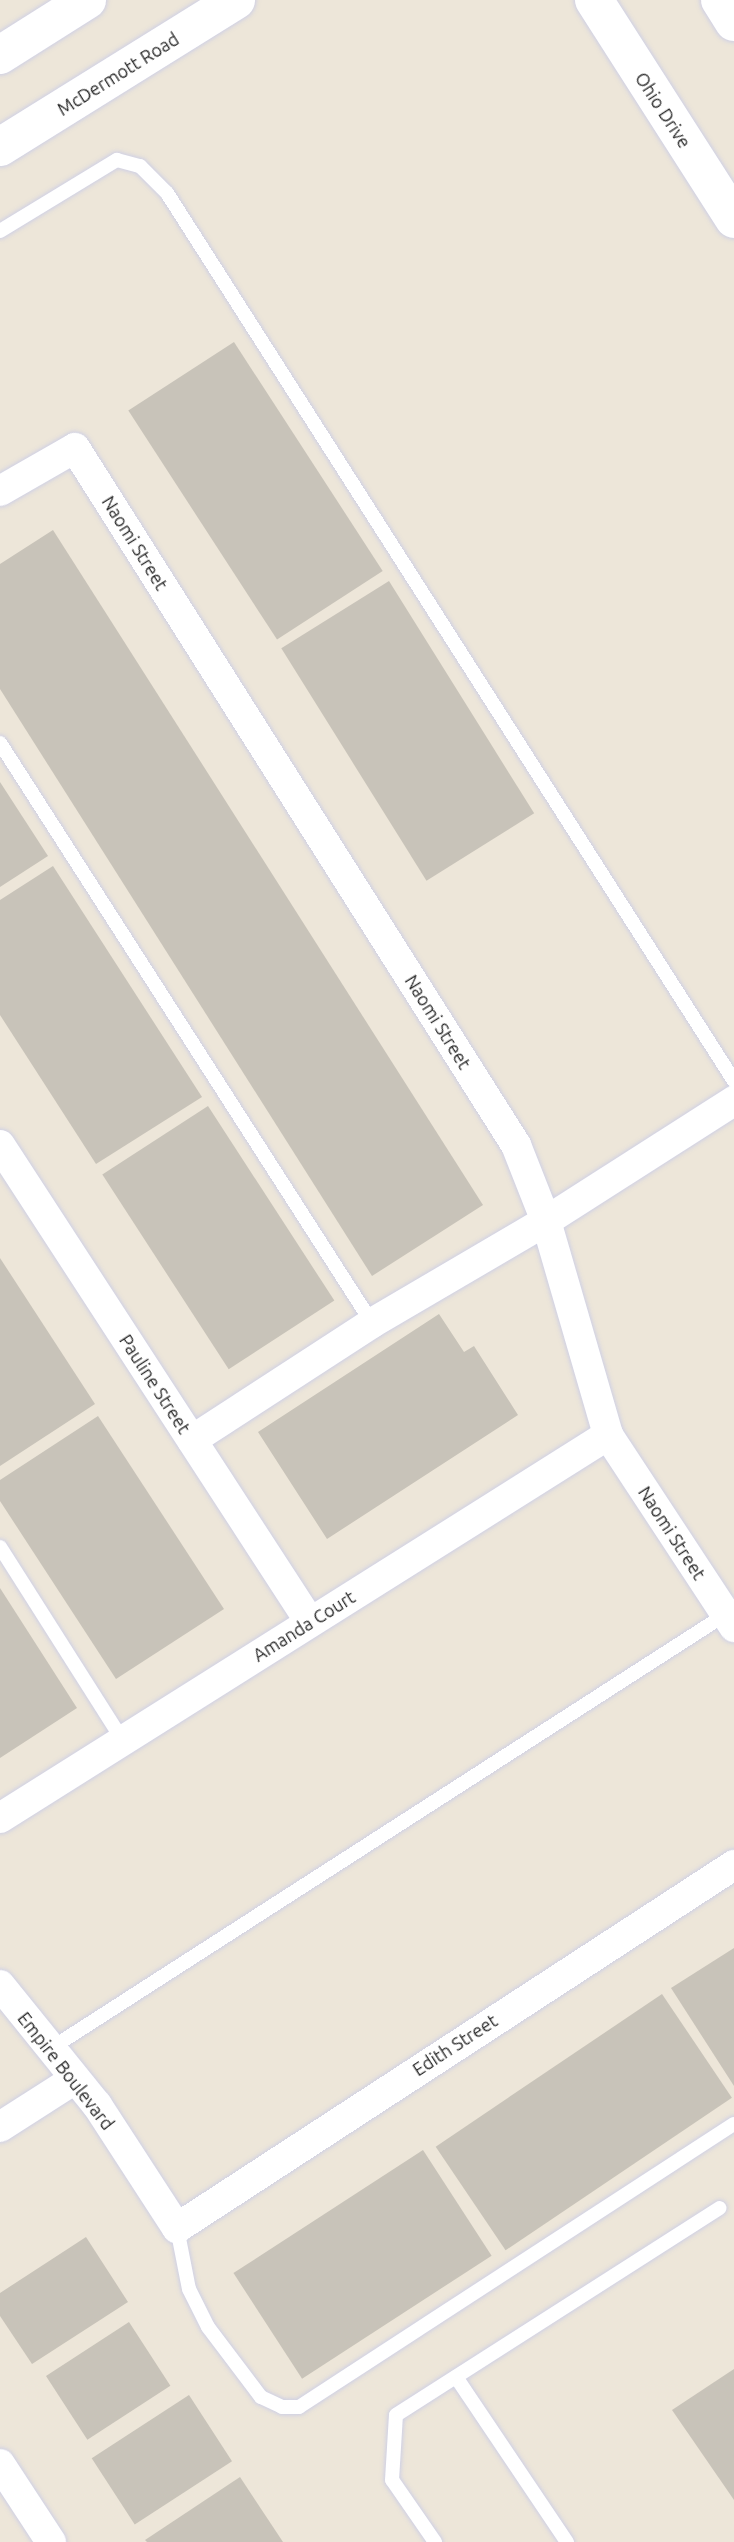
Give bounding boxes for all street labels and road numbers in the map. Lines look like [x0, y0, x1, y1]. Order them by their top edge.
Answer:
street label: McDermott Road [53, 28, 183, 120]
street label: Ohio Drive [631, 68, 695, 152]
street label: Naomi Street [98, 492, 172, 594]
street label: Naomi Street [401, 971, 475, 1073]
street label: Pauline Street [115, 1330, 195, 1438]
street label: Naomi Street [634, 1482, 710, 1584]
street label: Amanda Court [249, 1586, 359, 1666]
street label: Empire Boulevard [13, 2008, 119, 2134]
street label: Edith Street [409, 2010, 501, 2080]

